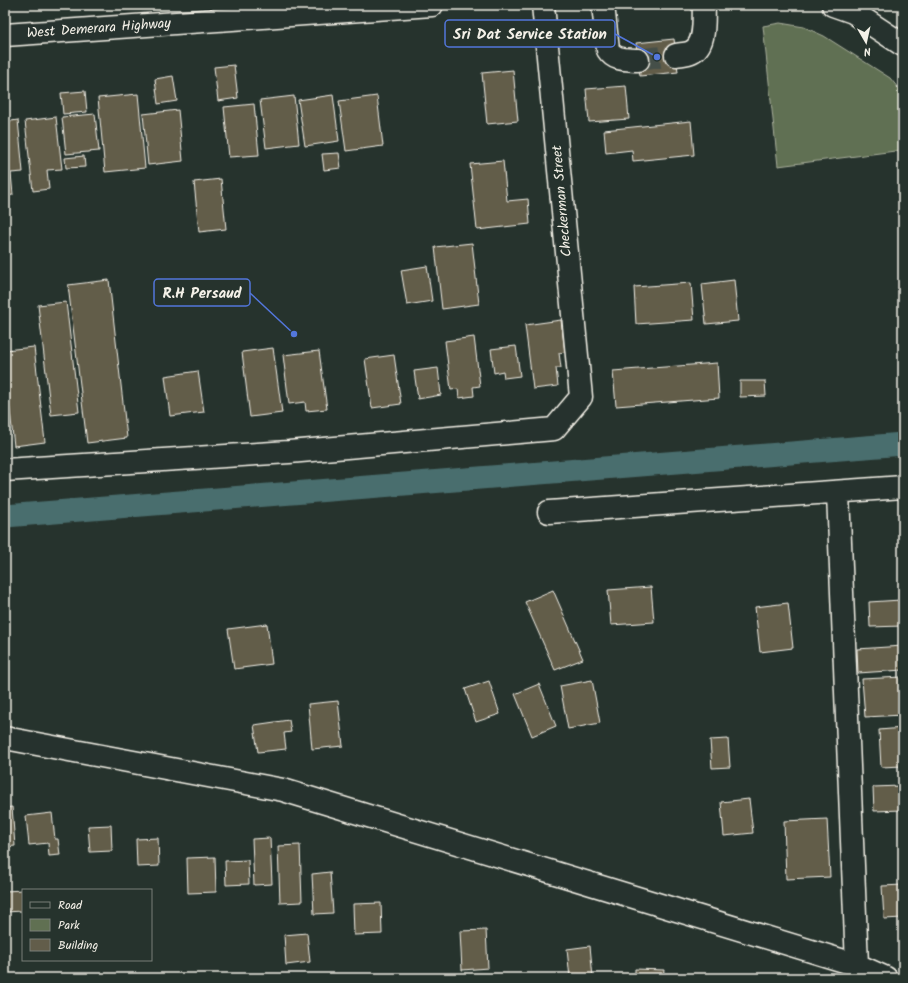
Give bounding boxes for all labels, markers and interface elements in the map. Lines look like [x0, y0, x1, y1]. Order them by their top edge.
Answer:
street label: West Demerara Highway [26, 12, 172, 44]
callout: Sri Dat Service Station [445, 20, 615, 47]
north arrow [846, 22, 886, 62]
text: Sri Dat Service Station [453, 23, 607, 47]
text: N [863, 41, 872, 60]
street label: Checkerman Street [546, 144, 578, 258]
callout: R.H Persaud [154, 279, 250, 306]
text: R.H Persaud [162, 282, 242, 306]
legend [22, 889, 152, 961]
text: Road [58, 896, 83, 915]
text: Park [58, 916, 80, 935]
text: Building [58, 936, 98, 955]

